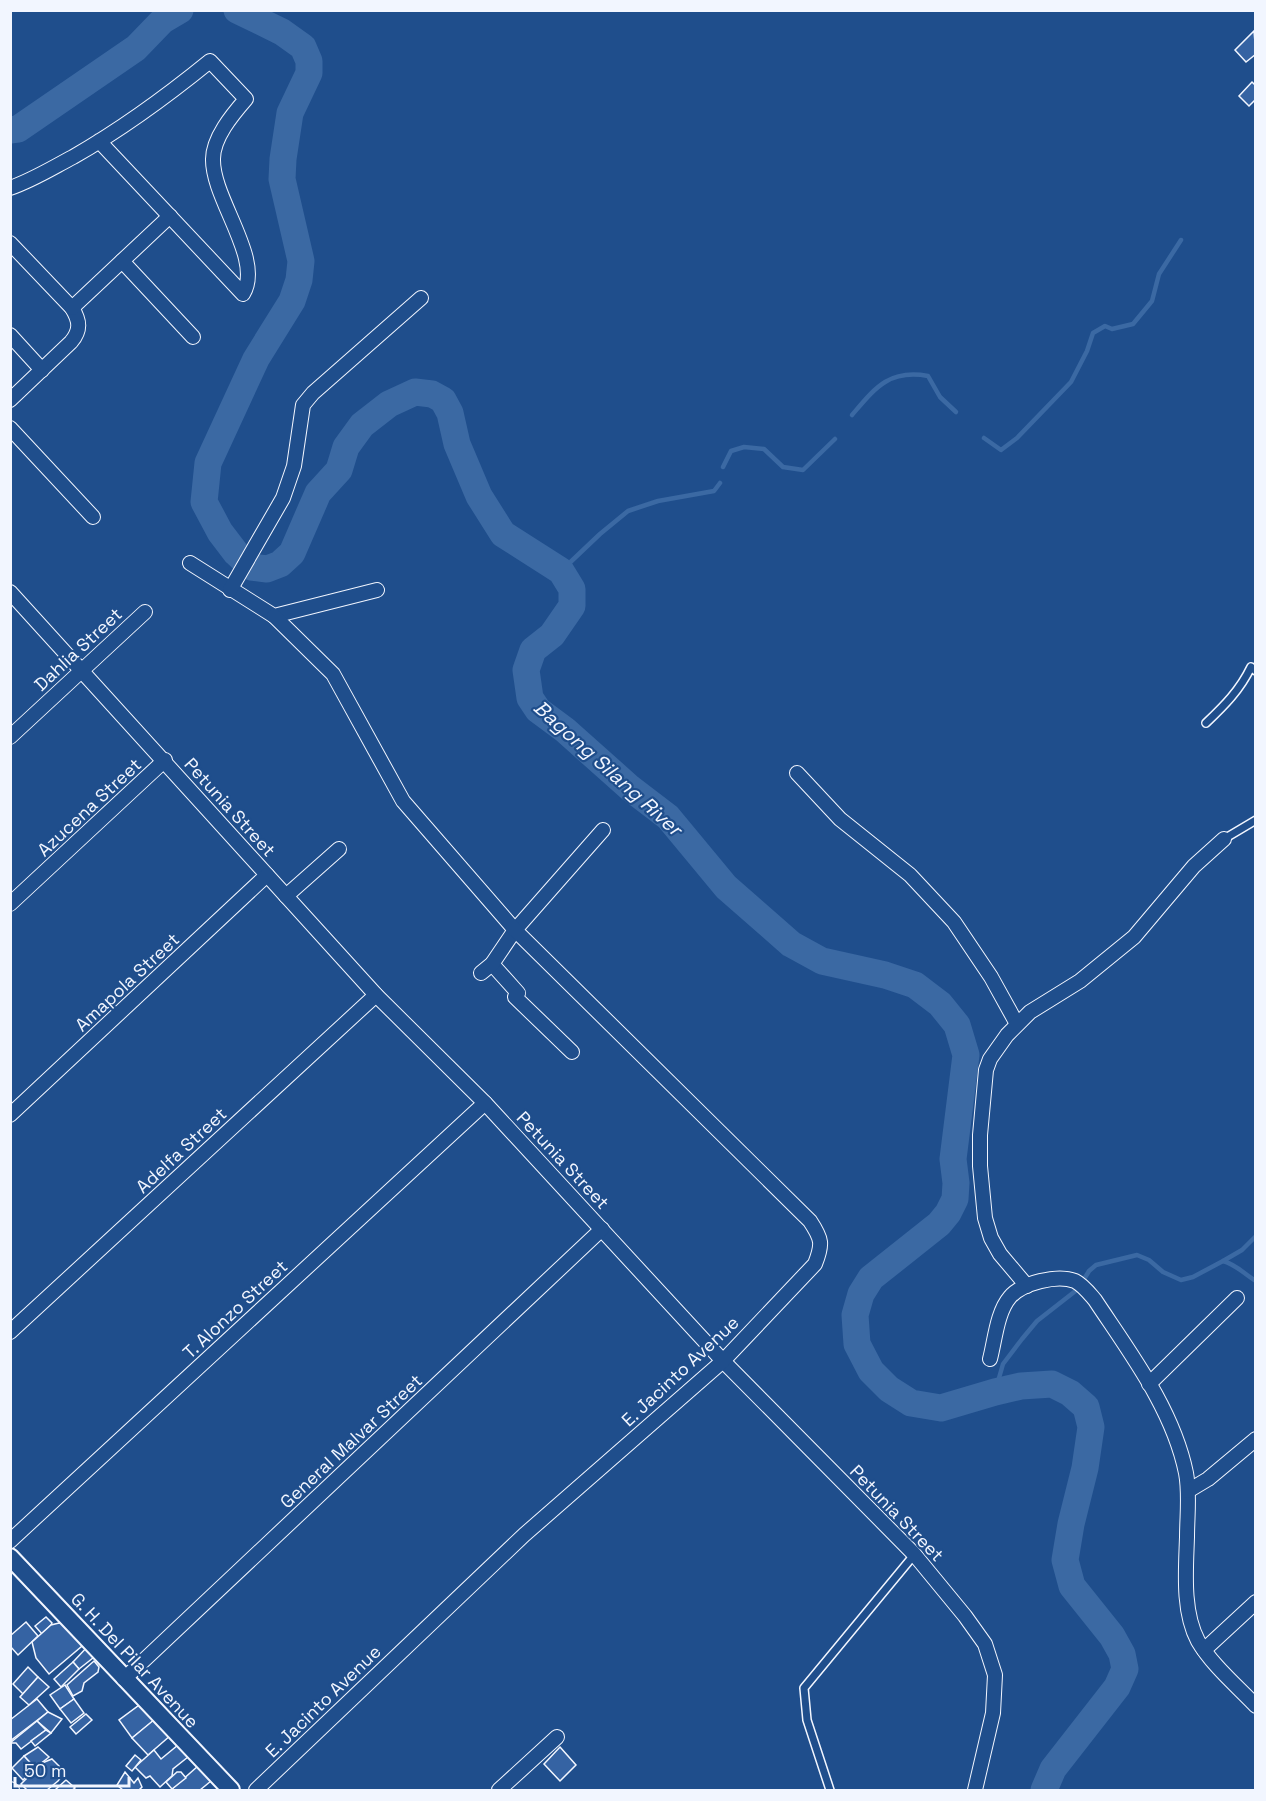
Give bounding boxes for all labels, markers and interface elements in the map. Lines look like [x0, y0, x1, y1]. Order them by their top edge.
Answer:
street label: Dahlia Street [29, 602, 127, 696]
water label: Bagong Silang River [528, 694, 689, 843]
street label: Azucena Street [32, 753, 146, 861]
street label: Petunia Street [179, 753, 281, 861]
street label: Amapola Street [70, 928, 184, 1036]
street label: Adelfa Street [131, 1102, 231, 1198]
street label: Petunia Street [512, 1106, 614, 1214]
street label: T. Alonzo Street [178, 1255, 292, 1363]
street label: E. Jacinto Avenue [617, 1311, 743, 1431]
street label: General Malvar Street [275, 1369, 427, 1513]
street label: Petunia Street [845, 1460, 949, 1566]
street label: G. H. Del Pilar Avenue [66, 1587, 204, 1733]
street label: E. Jacinto Avenue [260, 1640, 386, 1762]
scale bar [15, 1750, 129, 1788]
text: 50 m [24, 1759, 66, 1782]

